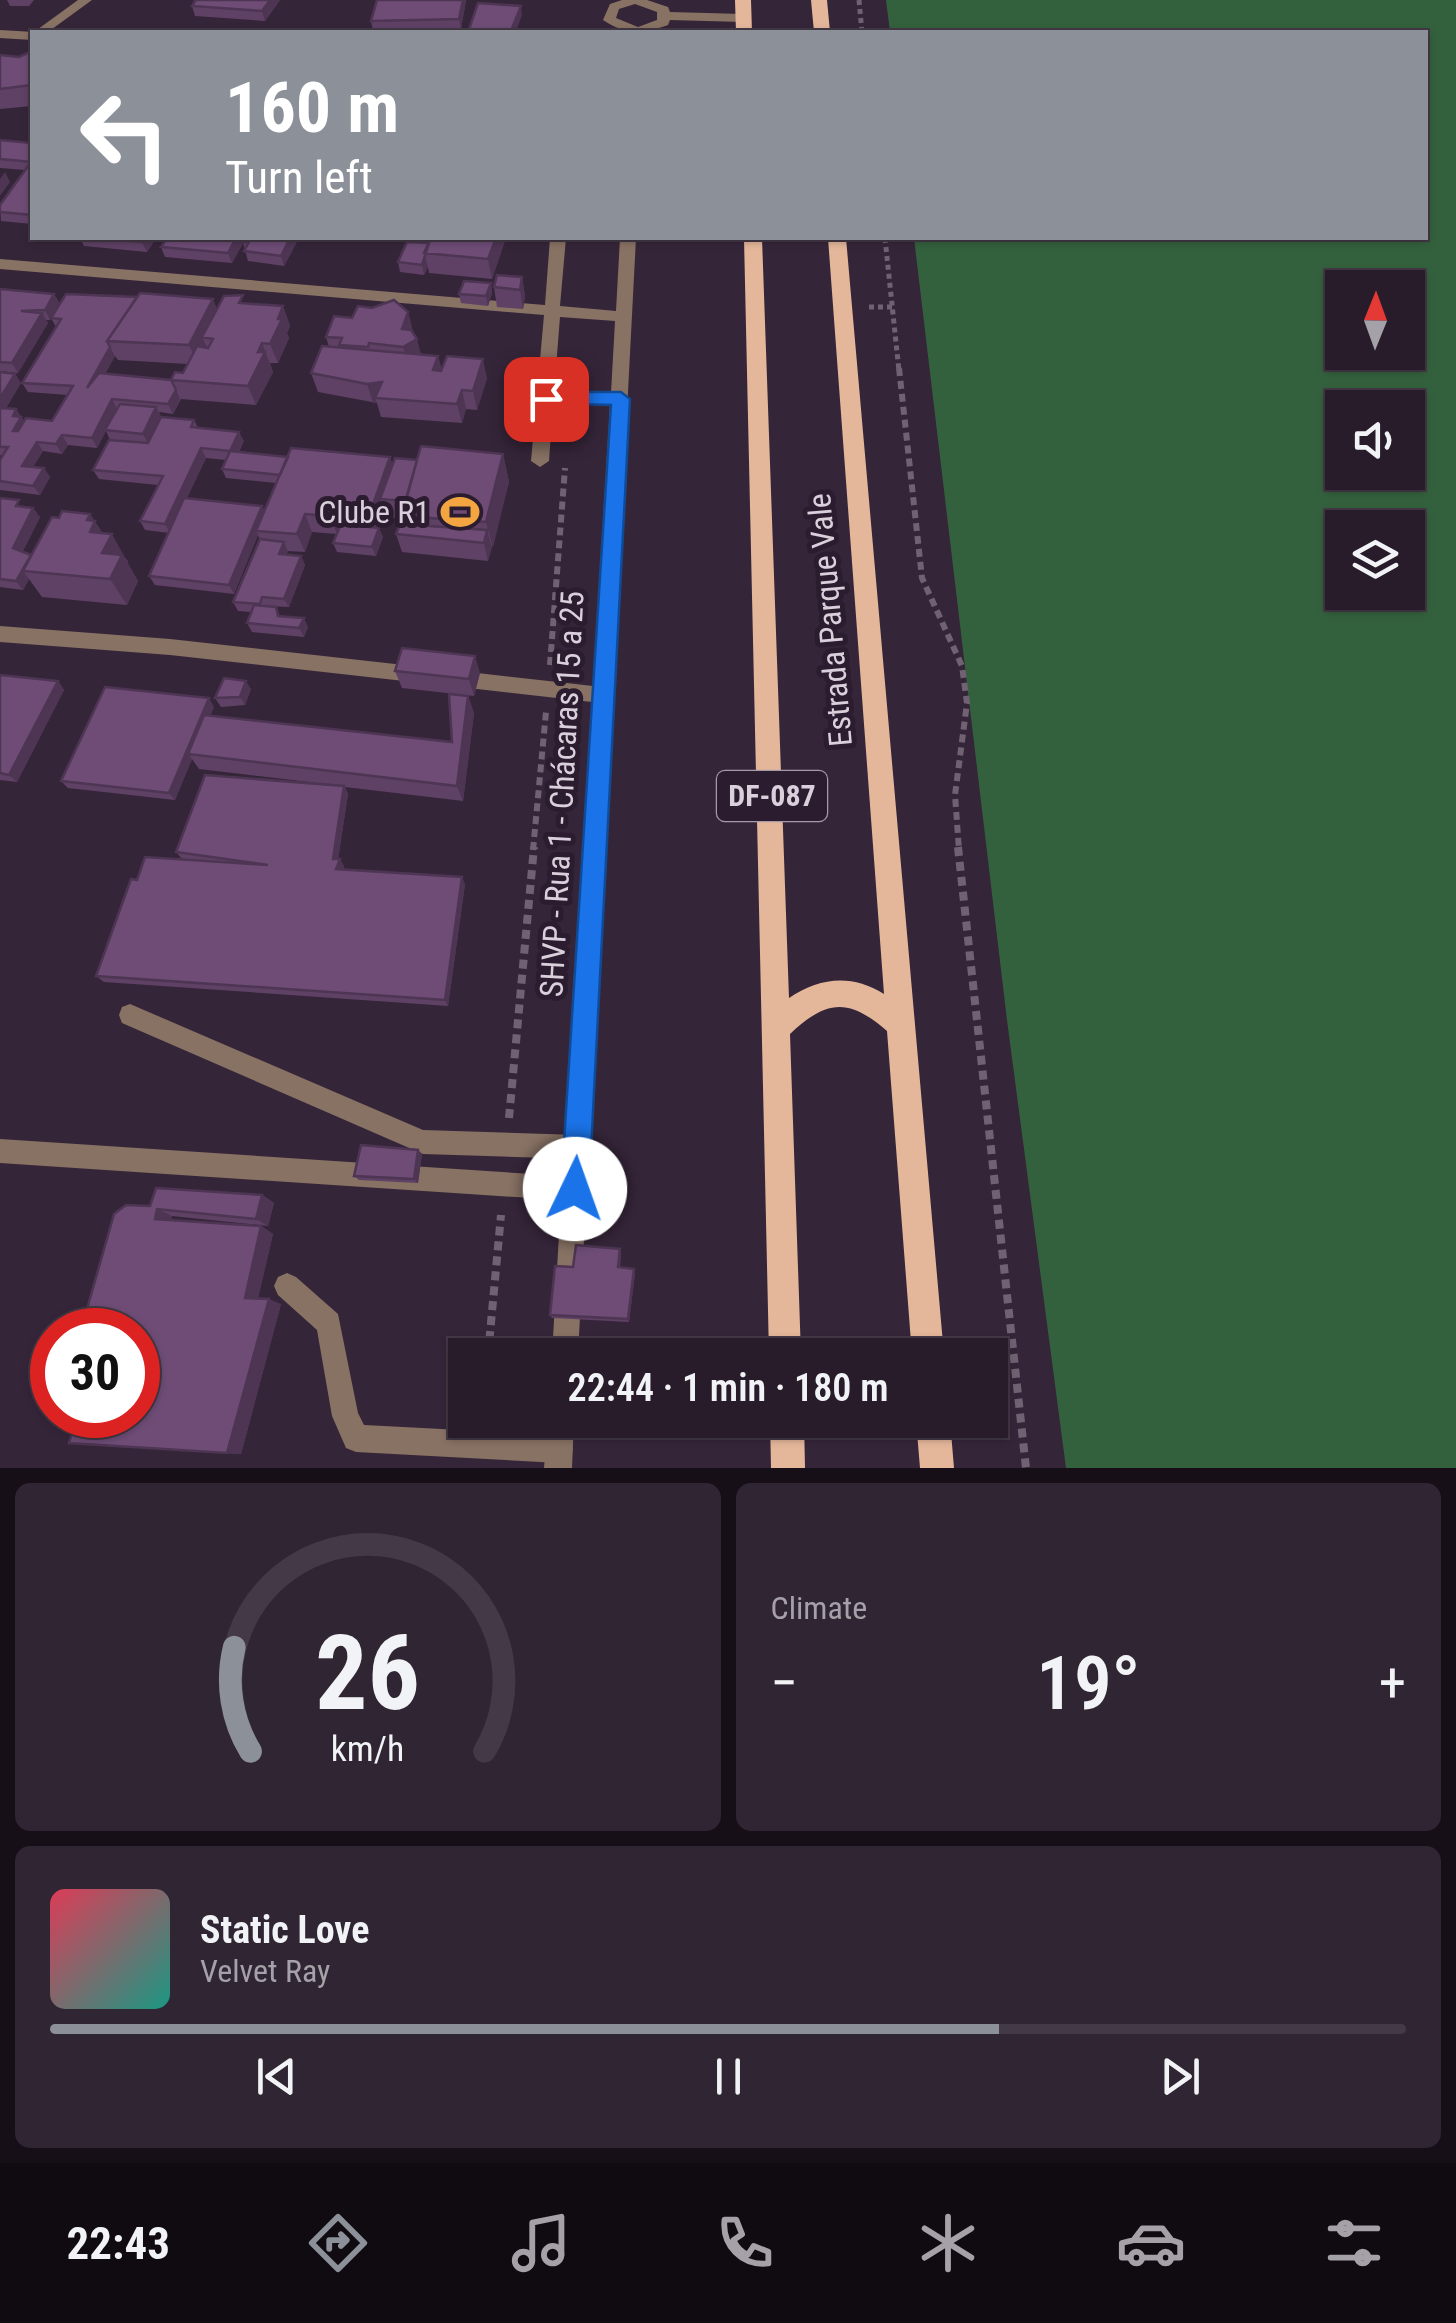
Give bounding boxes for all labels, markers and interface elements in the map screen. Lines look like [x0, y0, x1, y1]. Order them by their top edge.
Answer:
text: 160 m [225, 67, 399, 149]
icon: left [60, 70, 190, 200]
text: Turn left [225, 151, 373, 204]
north arrow [1325, 270, 1425, 370]
map controls [1325, 270, 1425, 610]
pin [504, 357, 589, 442]
icon: arrive [519, 372, 574, 427]
button: sound [1325, 390, 1425, 490]
sports icon: Clube R1 [439, 491, 481, 533]
street label: Estrada Parque Vale [800, 492, 860, 748]
place label: Clube R1 [318, 493, 430, 531]
button: layers [1325, 510, 1425, 610]
street label: SHVP - Rua 1 - Chácaras 15 a 25 [532, 590, 592, 998]
road number: DF-087 [717, 771, 827, 821]
position arrow [523, 1137, 627, 1241]
speed limit sign: 30 [30, 1308, 160, 1438]
text: 22:44 · 1 min · 180 m [568, 1366, 888, 1410]
text: Climate [771, 1589, 867, 1627]
text: 26 [315, 1613, 420, 1734]
text: 19° [1036, 1639, 1141, 1727]
text: − [771, 1651, 798, 1715]
text: + [1379, 1651, 1406, 1715]
text: km/h [331, 1728, 405, 1770]
text: Static Love [200, 1908, 369, 1952]
text: Velvet Ray [200, 1952, 330, 1990]
icon: previous [249, 2049, 304, 2104]
icon: pause [701, 2049, 756, 2104]
icon: next [1153, 2049, 1208, 2104]
icon: directions [303, 2208, 373, 2278]
icon: music [506, 2208, 576, 2278]
icon: phone [710, 2208, 780, 2278]
icon: climate [913, 2208, 983, 2278]
icon: car [1116, 2208, 1186, 2278]
icon: filters [1319, 2208, 1389, 2278]
text: 22:43 [67, 2217, 170, 2270]

